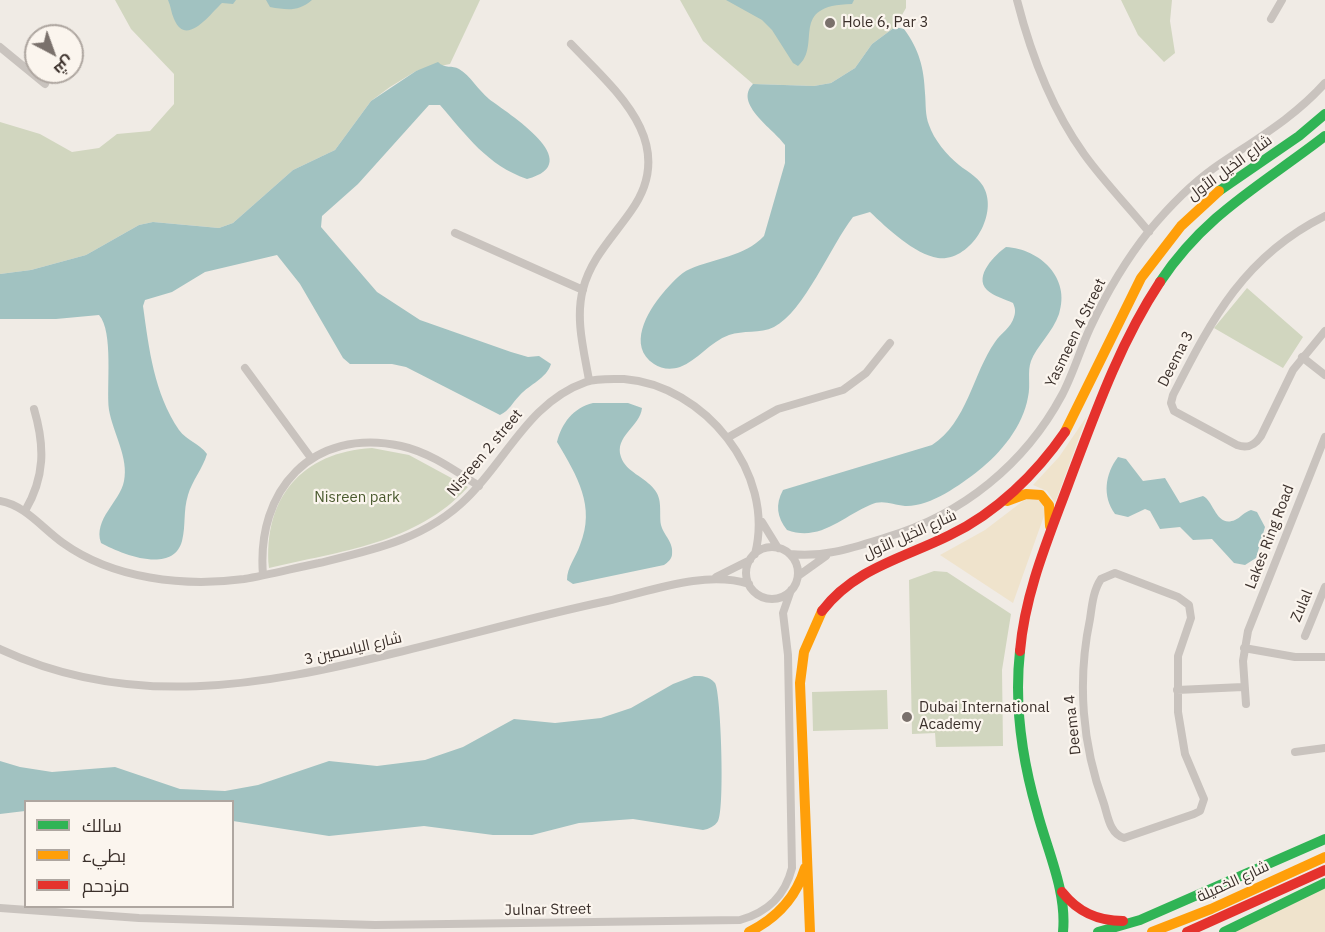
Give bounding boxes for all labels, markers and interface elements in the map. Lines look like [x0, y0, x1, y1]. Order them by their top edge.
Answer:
place label: Hole 6, Par 3 [842, 14, 928, 32]
marker: Hole 6, Par 3 [823, 16, 837, 30]
north arrow [24, 24, 84, 84]
text: ش [50, 52, 79, 80]
street label: شارع الخيل الأول [1184, 131, 1276, 205]
street label: Yasmeen 4 Street [1042, 276, 1110, 390]
street label: Deema 3 [1154, 328, 1198, 390]
street label: Nisreen 2 street [443, 406, 527, 500]
street label: Lakes Ring Road [1242, 482, 1298, 592]
park label: Nisreen park [314, 489, 400, 507]
street label: شارع الخيل الأول [861, 506, 959, 564]
street label: Zulal [1287, 587, 1317, 625]
street label: شارع الياسمين 3 [302, 629, 404, 669]
street label: Deema 4 [1061, 694, 1085, 756]
place label: Dubai International Academy [919, 699, 1050, 734]
marker: Dubai International Academy [900, 710, 914, 724]
legend [24, 800, 234, 908]
text: سالك [82, 814, 122, 837]
text: بطيء [82, 844, 126, 867]
street label: شارع الخميلة [1194, 857, 1272, 907]
text: مزدحم [82, 874, 130, 897]
street label: Julnar Street [504, 900, 592, 920]

